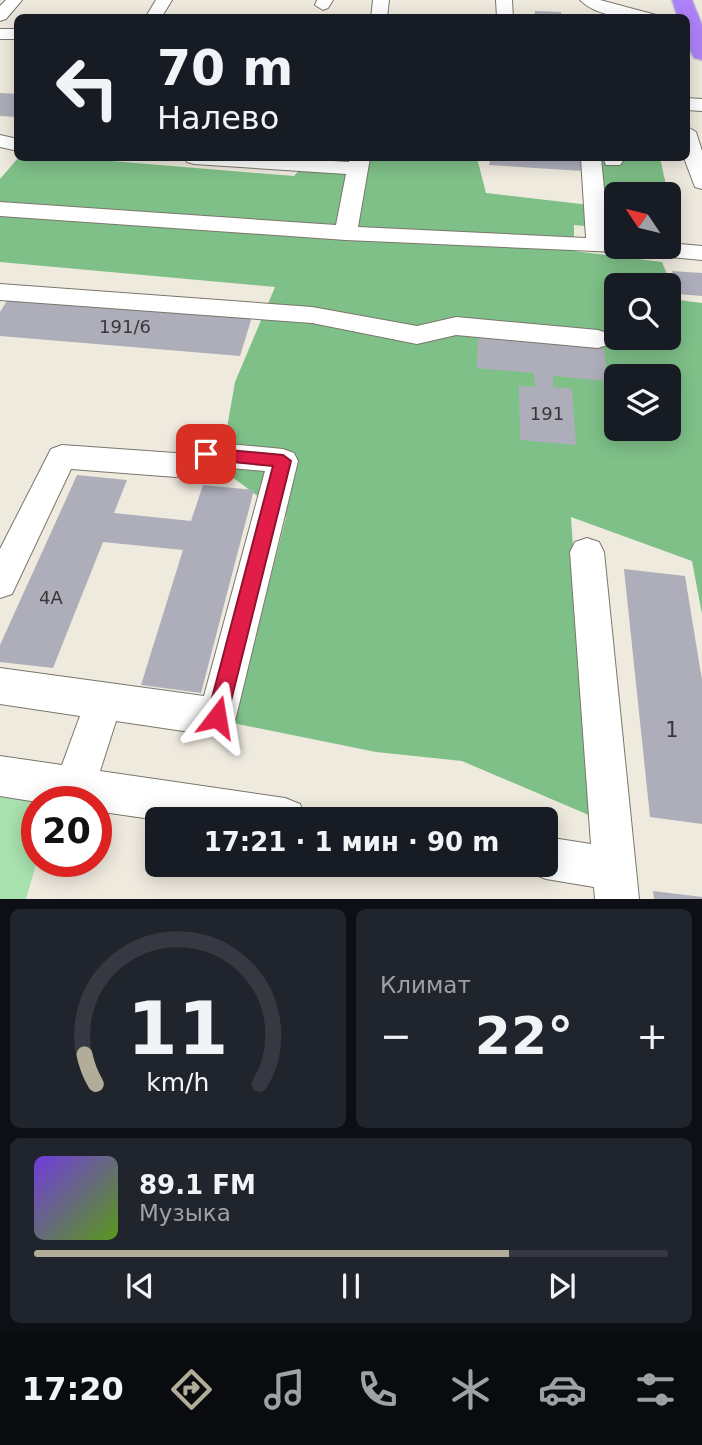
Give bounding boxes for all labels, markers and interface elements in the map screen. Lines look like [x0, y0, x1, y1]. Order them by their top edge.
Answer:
text: 70 m [157, 40, 293, 97]
icon: left [42, 42, 133, 133]
text: Налево [157, 99, 279, 137]
north arrow [604, 182, 681, 259]
map controls [604, 182, 681, 441]
button: search [604, 273, 681, 350]
house number: 191/6 [99, 316, 151, 337]
button: layers [604, 364, 681, 441]
house number: 191 [530, 403, 564, 424]
pin [176, 424, 236, 484]
icon: arrive [187, 435, 225, 473]
house number: 4А [39, 587, 64, 608]
position arrow [180, 680, 254, 754]
house number: 1 [665, 718, 679, 742]
speed limit sign: 20 [21, 786, 112, 877]
text: 17:21 · 1 мин · 90 m [204, 827, 499, 857]
text: Климат [380, 972, 471, 998]
text: 11 [127, 987, 229, 1072]
text: 22° [475, 1006, 573, 1066]
text: − [380, 1014, 412, 1058]
text: + [636, 1014, 668, 1058]
text: km/h [146, 1068, 210, 1097]
text: 89.1 FM [139, 1170, 256, 1200]
text: Музыка [139, 1200, 231, 1226]
icon: previous [121, 1267, 159, 1305]
icon: pause [332, 1267, 370, 1305]
icon: next [543, 1267, 581, 1305]
icon: directions [167, 1365, 216, 1414]
icon: music [260, 1365, 309, 1414]
icon: phone [353, 1365, 402, 1414]
icon: climate [446, 1365, 495, 1414]
icon: car [538, 1365, 587, 1414]
icon: filters [631, 1365, 680, 1414]
text: 17:20 [22, 1370, 124, 1408]

